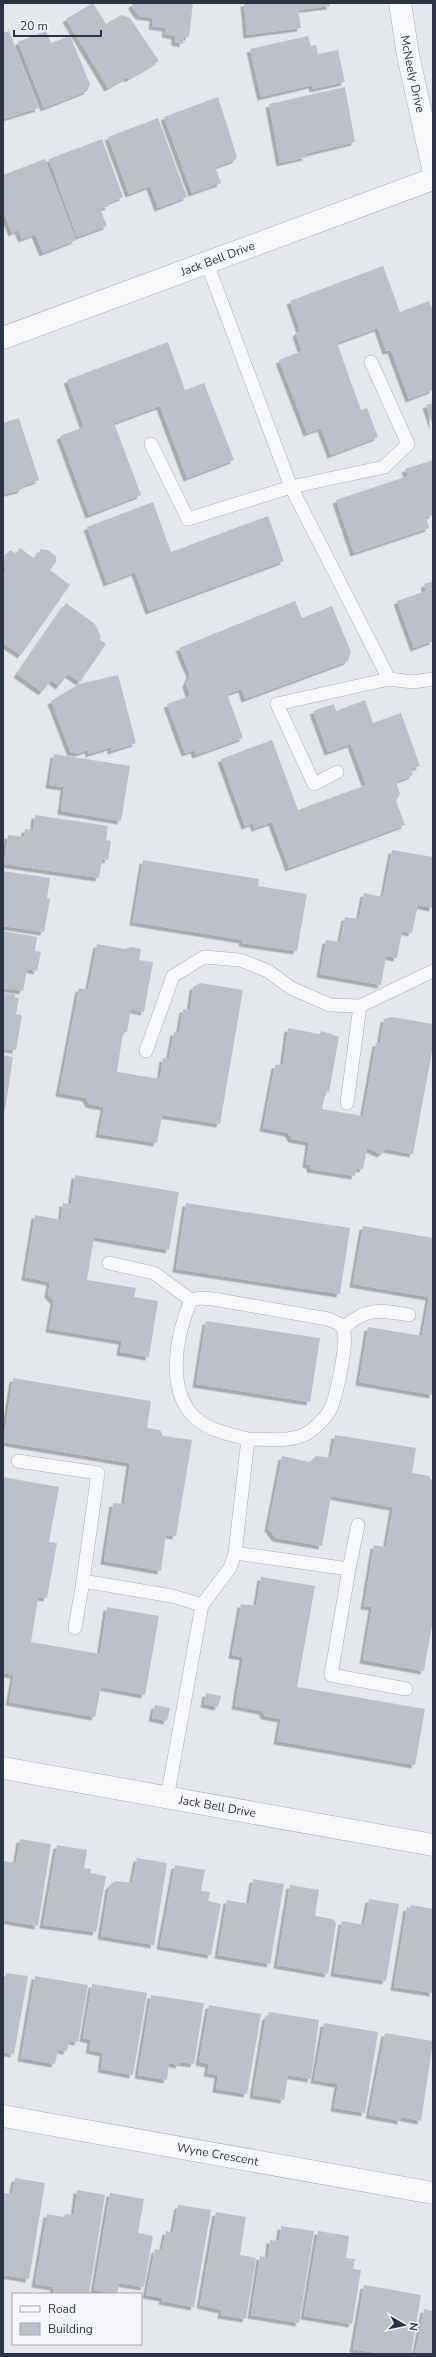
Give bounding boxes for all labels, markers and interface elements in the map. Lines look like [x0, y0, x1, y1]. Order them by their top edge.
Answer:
scale bar [14, 12, 101, 38]
text: 20 m [20, 18, 48, 34]
street label: McNeely Drive [397, 34, 428, 114]
street label: Jack Bell Drive [177, 238, 257, 280]
street label: Jack Bell Drive [177, 1791, 257, 1821]
street label: Wyne Crescent [175, 2139, 260, 2170]
legend [12, 2293, 142, 2345]
text: Road [48, 2301, 76, 2317]
north arrow [384, 2305, 424, 2345]
text: Building [48, 2321, 93, 2337]
text: N [405, 2321, 421, 2332]

